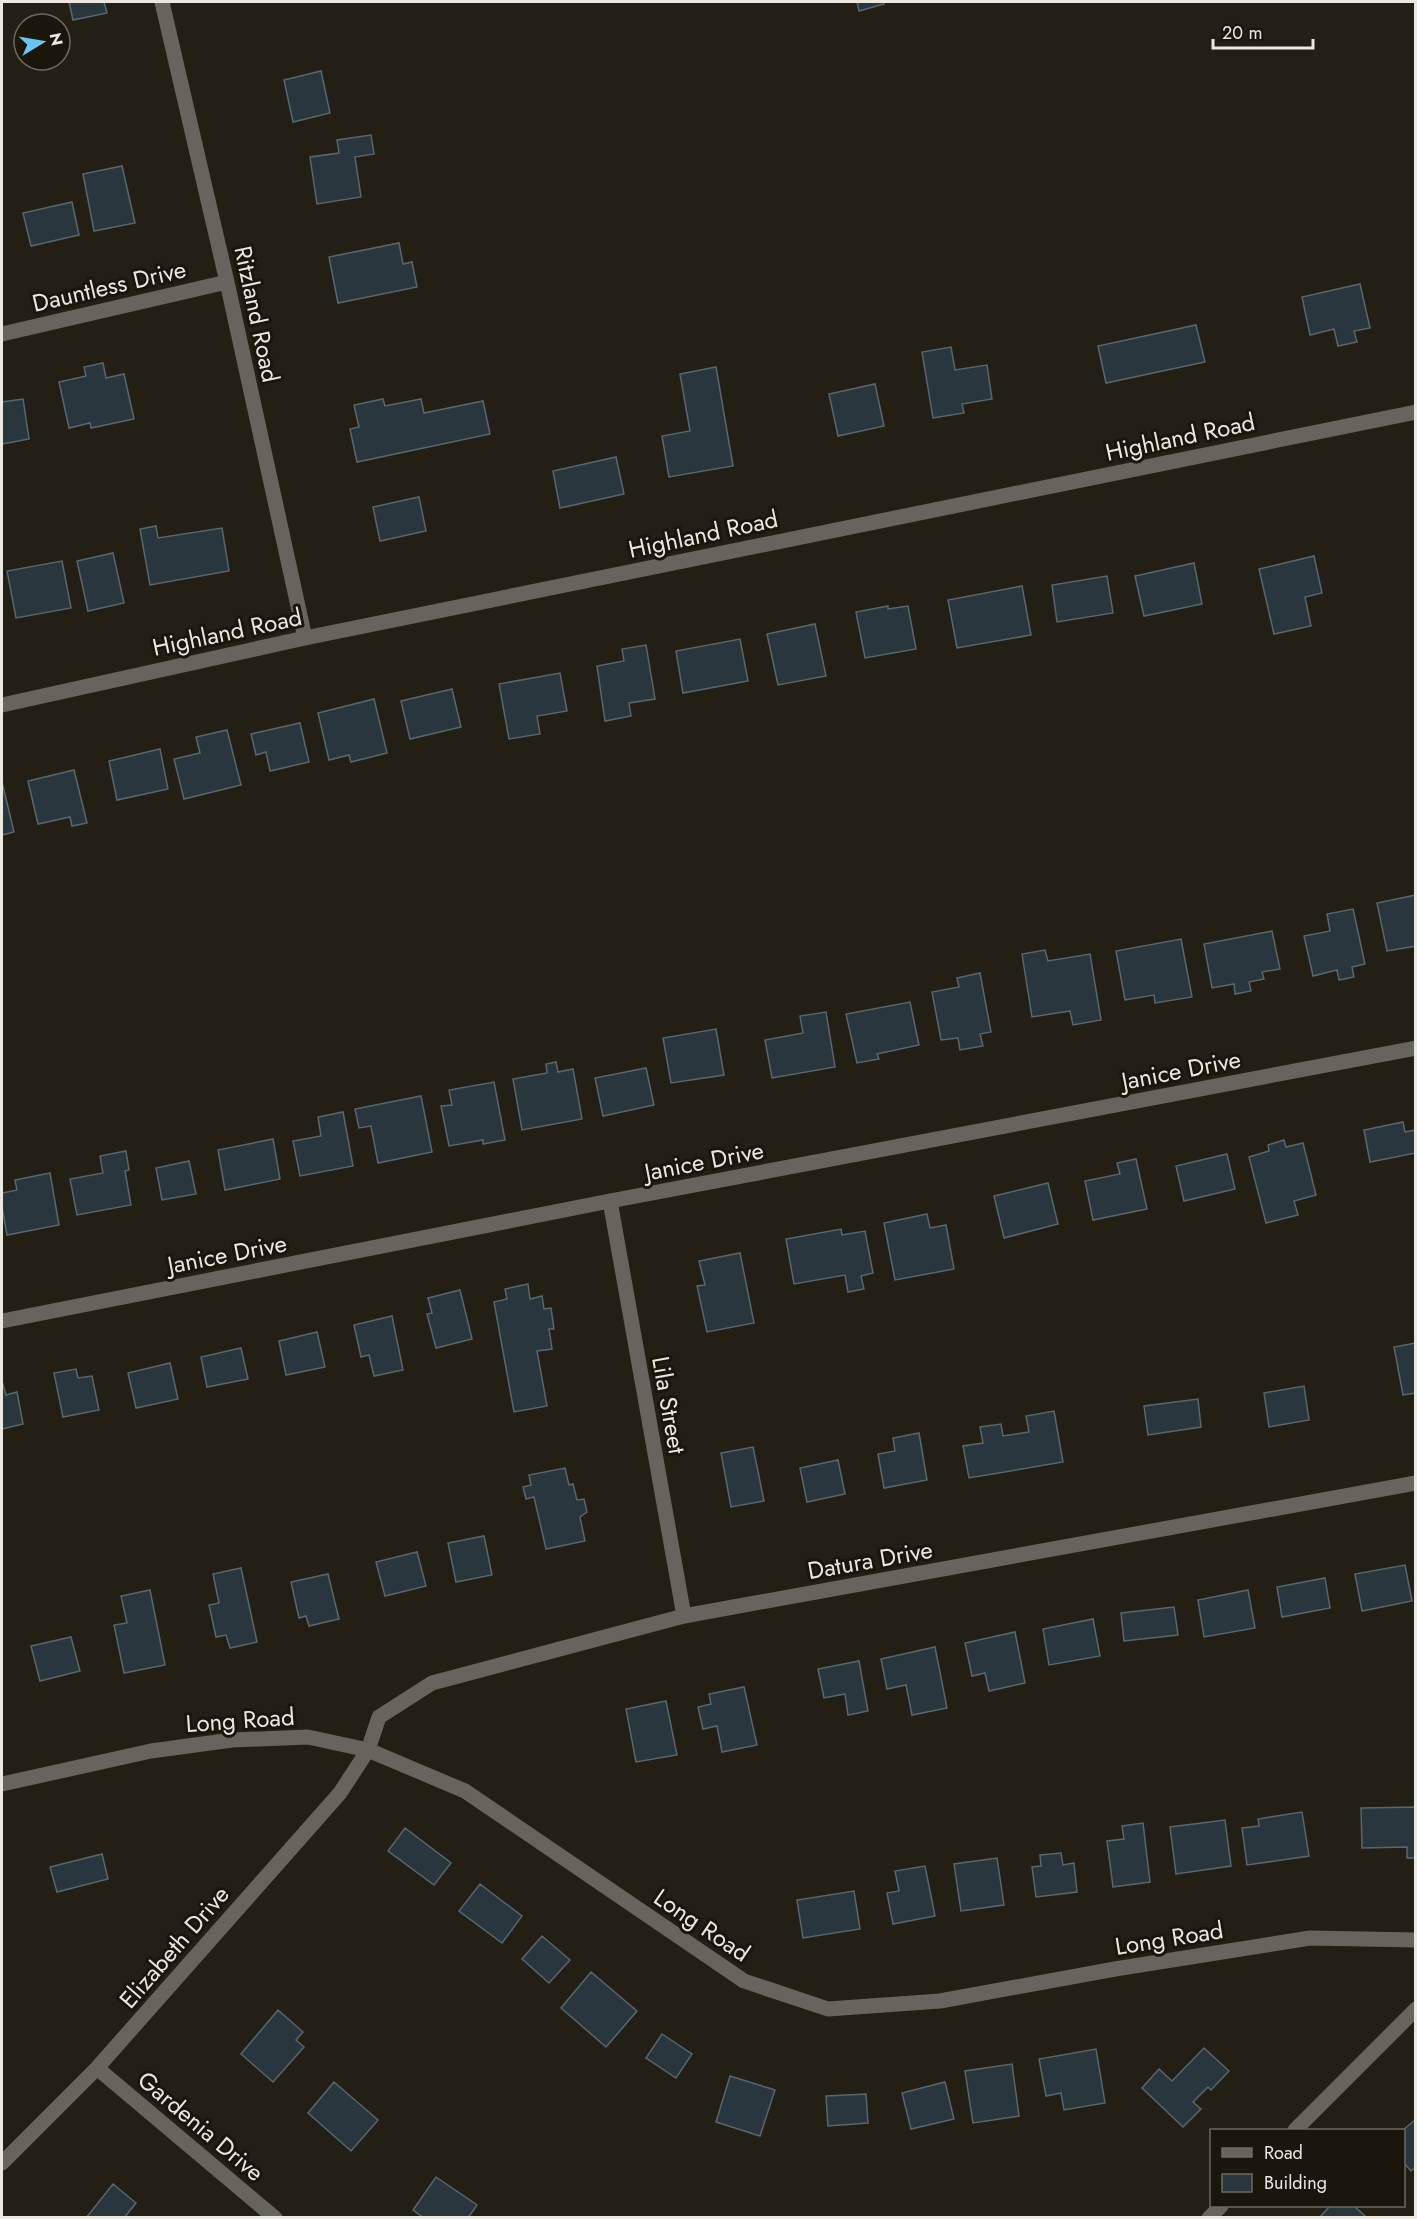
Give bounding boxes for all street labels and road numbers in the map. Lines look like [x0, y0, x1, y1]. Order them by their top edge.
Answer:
street label: Ritzland Road [225, 242, 289, 386]
street label: Dauntless Drive [29, 251, 189, 321]
street label: Highland Road [1102, 404, 1258, 470]
street label: Highland Road [625, 501, 781, 567]
street label: Highland Road [149, 599, 305, 665]
street label: Janice Drive [1116, 1041, 1243, 1099]
street label: Janice Drive [639, 1132, 766, 1190]
street label: Janice Drive [162, 1225, 289, 1283]
street label: Lila Street [643, 1353, 695, 1457]
street label: Datura Drive [805, 1532, 935, 1588]
street label: Long Road [184, 1699, 296, 1741]
street label: Elizabeth Drive [111, 1878, 237, 2016]
street label: Long Road [647, 1880, 757, 1970]
street label: Long Road [1112, 1912, 1226, 1964]
street label: Gardenia Drive [130, 2063, 272, 2189]

